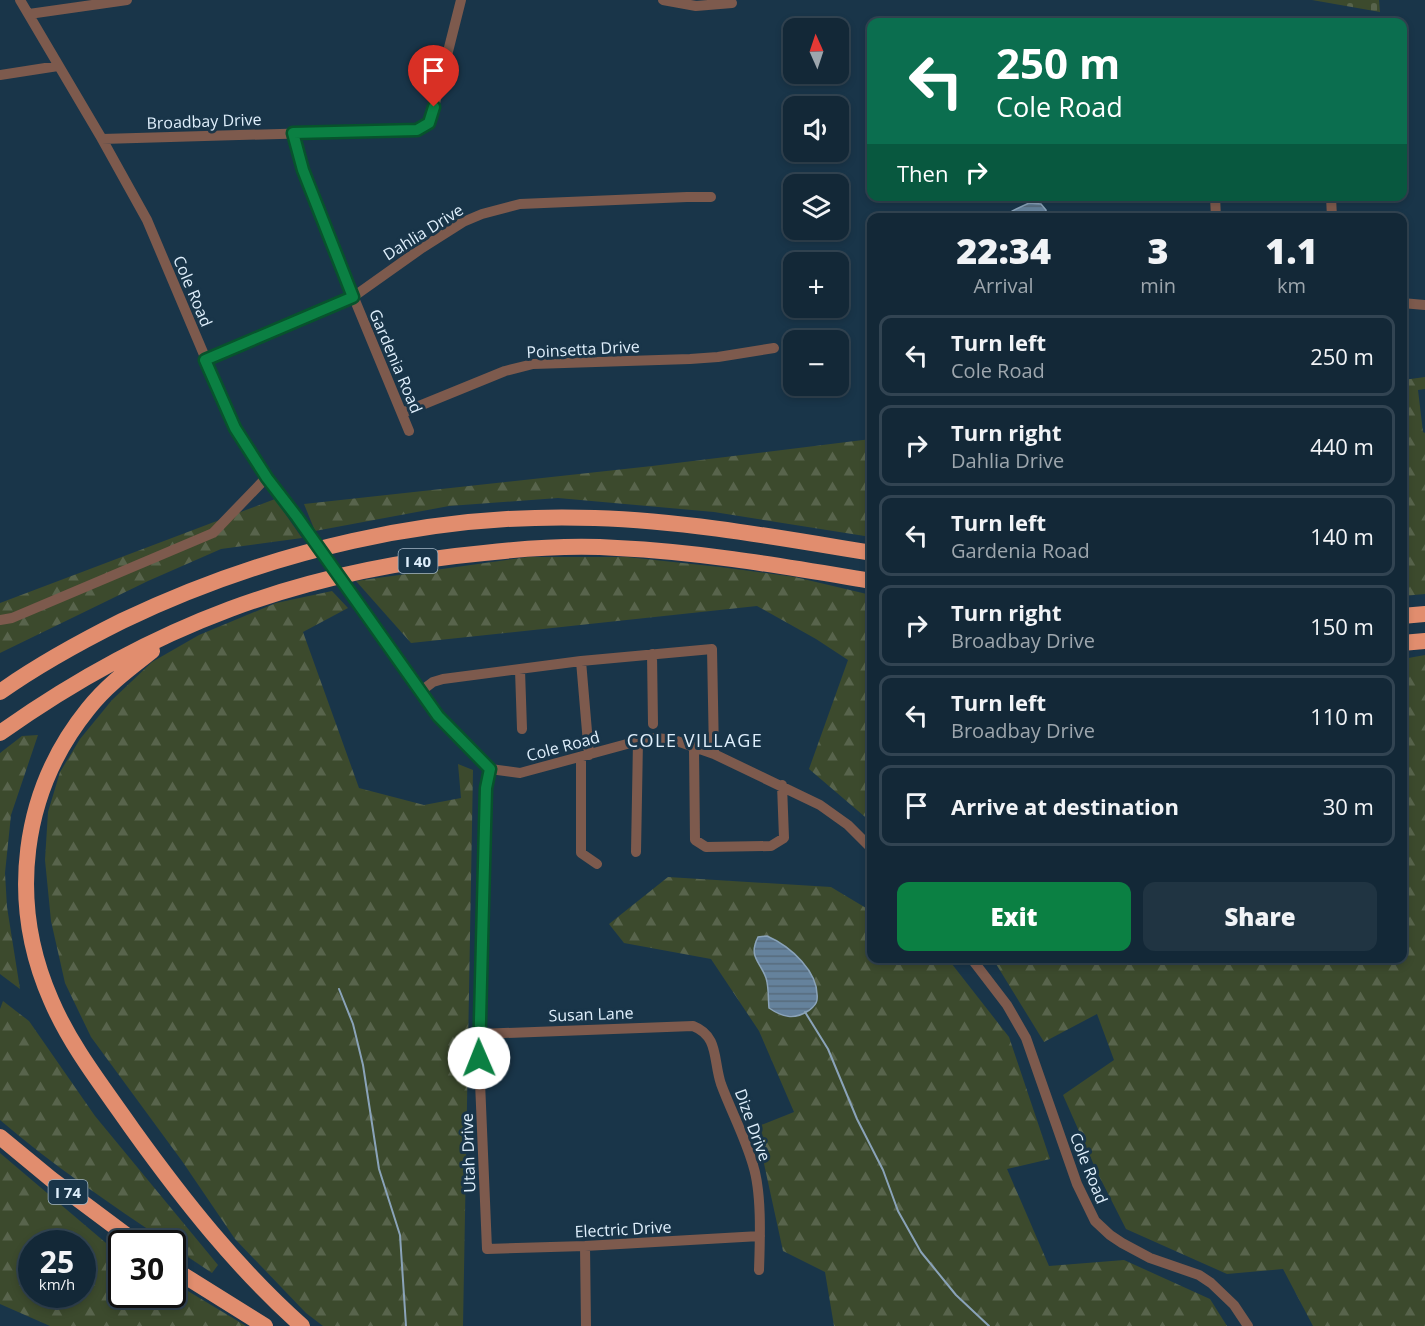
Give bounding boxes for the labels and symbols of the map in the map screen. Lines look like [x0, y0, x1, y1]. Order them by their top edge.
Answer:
north arrow [783, 18, 849, 84]
pin [408, 45, 459, 107]
street label: Broadbay Drive [146, 108, 262, 134]
street label: Dahlia Drive [379, 199, 467, 265]
street label: Cole Road [168, 252, 218, 330]
street label: Gardenia Road [364, 306, 428, 416]
street label: Poinsetta Drive [526, 335, 640, 363]
road number: I 40 [398, 549, 438, 573]
street label: Cole Road [524, 726, 602, 766]
district label: COLE VILLAGE [627, 728, 763, 752]
street label: Susan Lane [548, 1002, 634, 1026]
position arrow [447, 1026, 511, 1090]
street label: Dize Drive [730, 1086, 776, 1164]
street label: Utah Drive [456, 1113, 480, 1193]
street label: Cole Road [1065, 1129, 1113, 1207]
road number: I 74 [48, 1180, 88, 1204]
street label: Electric Drive [574, 1215, 672, 1243]
speed limit sign: 30 [108, 1230, 186, 1308]

